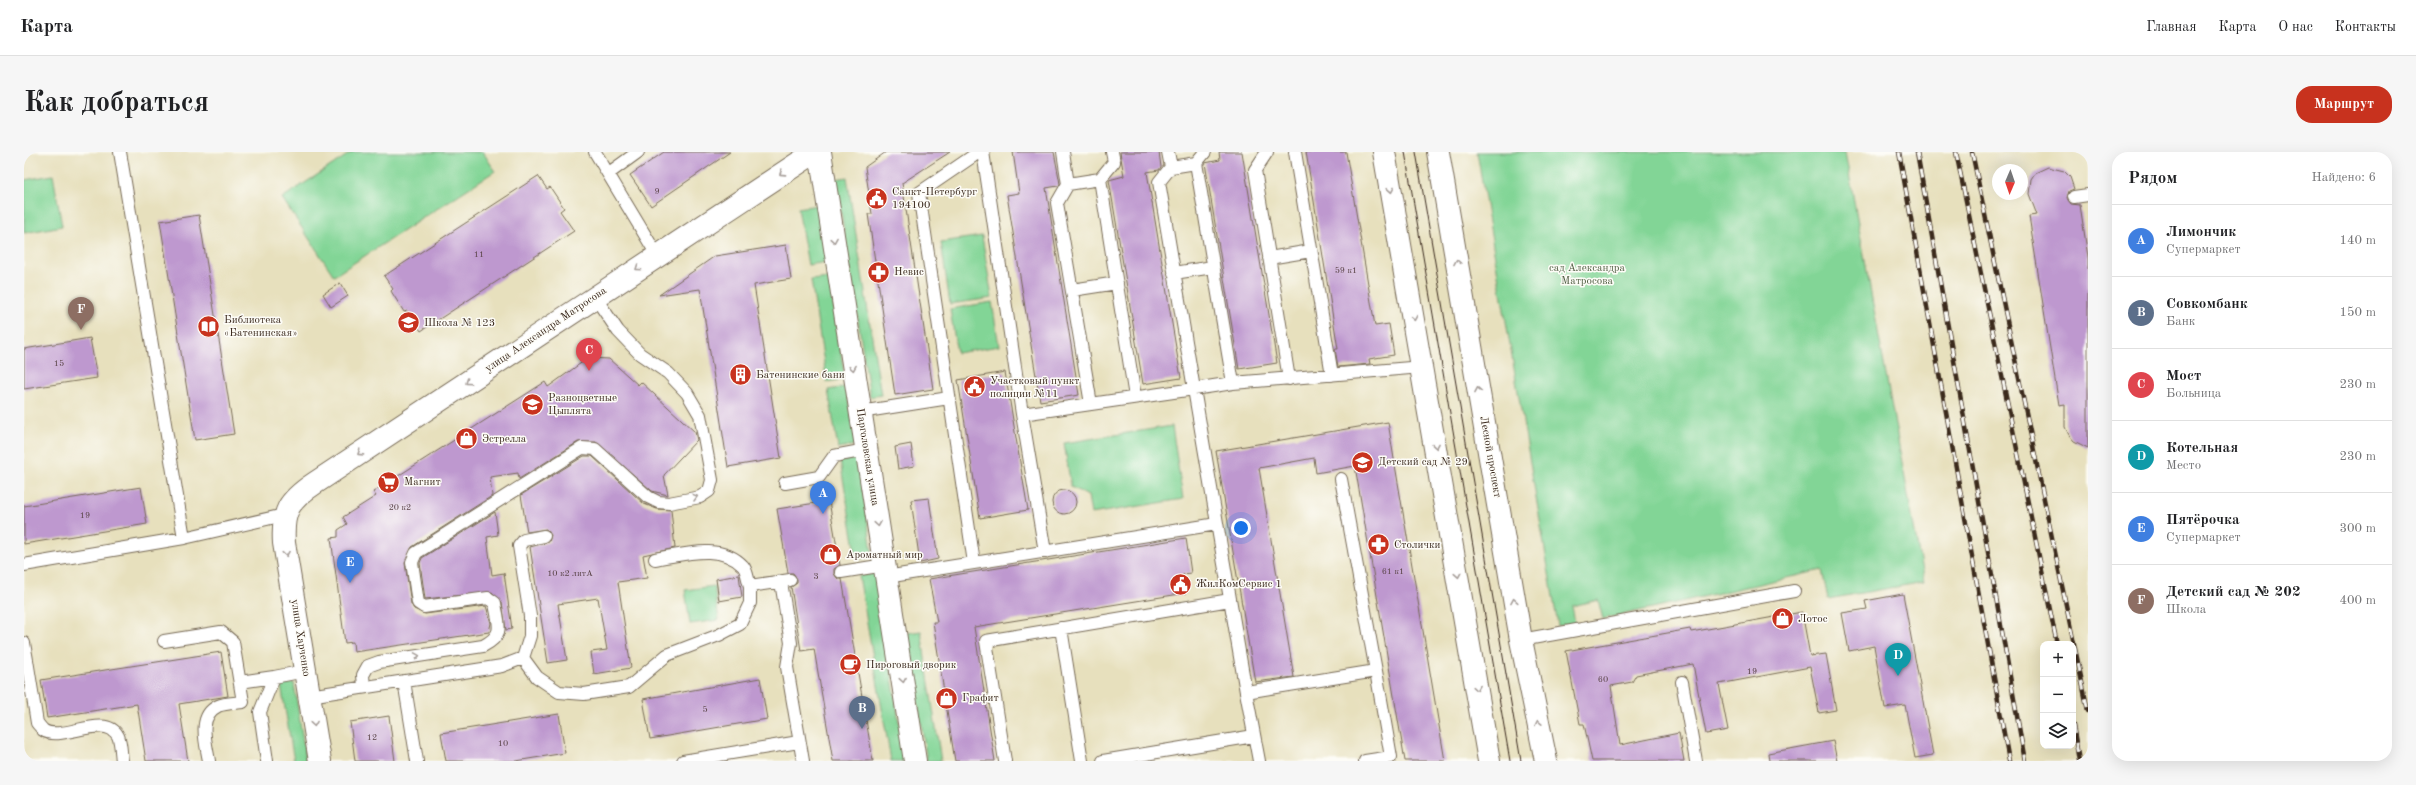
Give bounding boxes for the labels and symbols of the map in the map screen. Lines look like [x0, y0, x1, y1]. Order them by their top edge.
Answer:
north arrow [1992, 164, 2028, 200]
one-way arrow [779, 169, 786, 176]
public building icon: Санкт-Петербург 194100 [863, 185, 889, 211]
house number: 9 [654, 187, 660, 196]
place label: Санкт-Петербург 194100 [892, 187, 977, 211]
one-way arrow [1386, 187, 1395, 194]
one-way arrow [829, 237, 838, 243]
house number: 11 [474, 250, 484, 259]
pharmacy icon: Невис [866, 259, 892, 285]
one-way arrow [1453, 259, 1461, 265]
one-way arrow [635, 263, 642, 271]
park label: cад Александра Матросова [1549, 263, 1626, 287]
house number: 59 к1 [1335, 266, 1357, 275]
place label: Невис [894, 267, 924, 278]
street label: улица Александра Матросова [483, 285, 609, 375]
pin: F [68, 297, 94, 330]
school or university icon: Школа № 123 [396, 310, 422, 336]
library icon: Библиотека «Батенинская» [196, 313, 222, 339]
place label: Библиотека «Батенинская» [224, 315, 297, 339]
one-way arrow [1409, 315, 1417, 322]
place label: Школа № 123 [424, 318, 495, 329]
pin: C [576, 338, 602, 371]
house number: 15 [54, 359, 64, 368]
building icon: Батенинские бани [728, 362, 754, 388]
one-way arrow [849, 365, 857, 371]
place label: Батенинские бани [756, 370, 845, 381]
public building icon: Участковый пункт полиции №11 [961, 374, 987, 400]
place label: Участковый пункт полиции №11 [990, 376, 1080, 400]
one-way arrow [465, 377, 472, 385]
one-way arrow [1474, 387, 1483, 393]
school or university icon: Разноцветные Цыплята [519, 391, 545, 417]
place label: Разноцветные Цыплята [548, 393, 617, 417]
street label: Парголовская улица [854, 408, 880, 507]
street label: Лесной проспект [1477, 415, 1503, 499]
shop icon: Эстрелла [454, 426, 480, 452]
place label: Эстрелла [482, 434, 527, 445]
one-way arrow [1431, 443, 1440, 450]
one-way arrow [357, 449, 364, 456]
school or university icon: Детский сад № 29 [1349, 449, 1375, 475]
place label: Детский сад № 29 [1378, 457, 1468, 468]
supermarket icon: Магнит [376, 469, 402, 495]
place label: Магнит [404, 477, 441, 488]
pin: A [810, 481, 836, 514]
one-way arrow [692, 493, 699, 502]
house number: 20 к2 [389, 503, 411, 512]
house number: 19 [80, 511, 90, 520]
your location [1231, 518, 1251, 538]
one-way arrow [873, 521, 882, 527]
pharmacy icon: Столички [1365, 532, 1391, 558]
place label: Столички [1394, 540, 1441, 551]
shop icon: Ароматный мир [817, 542, 843, 568]
pin: E [337, 550, 363, 583]
place label: Ароматный мир [846, 550, 923, 561]
one-way arrow [281, 551, 290, 557]
house number: 61 к1 [1382, 567, 1404, 576]
house number: 10 к2 литА [547, 569, 593, 578]
public building icon: ЖилКомСервис 1 [1167, 571, 1193, 597]
house number: 3 [813, 572, 819, 581]
one-way arrow [1453, 572, 1462, 578]
place label: ЖилКомСервис 1 [1196, 579, 1282, 590]
one-way arrow [1510, 598, 1519, 604]
street label: улица Харченко [288, 599, 312, 677]
shop icon: Лотос [1770, 606, 1796, 632]
place label: Лотос [1798, 614, 1828, 625]
pin: D [1885, 643, 1911, 676]
one-way arrow [414, 652, 420, 661]
cafe icon: Пироговый дворик [837, 652, 863, 678]
place label: Пироговый дворик [866, 660, 957, 671]
house number: 19 [1747, 667, 1757, 676]
house number: 60 [1598, 675, 1608, 684]
one-way arrow [898, 677, 907, 683]
shop icon: Графит [934, 685, 960, 711]
one-way arrow [1472, 685, 1481, 691]
place label: Графит [962, 693, 999, 704]
pin: B [849, 696, 875, 729]
house number: 5 [702, 705, 708, 714]
one-way arrow [1534, 720, 1542, 726]
one-way arrow [309, 721, 317, 727]
house number: 12 [367, 733, 377, 742]
house number: 10 [498, 739, 508, 748]

